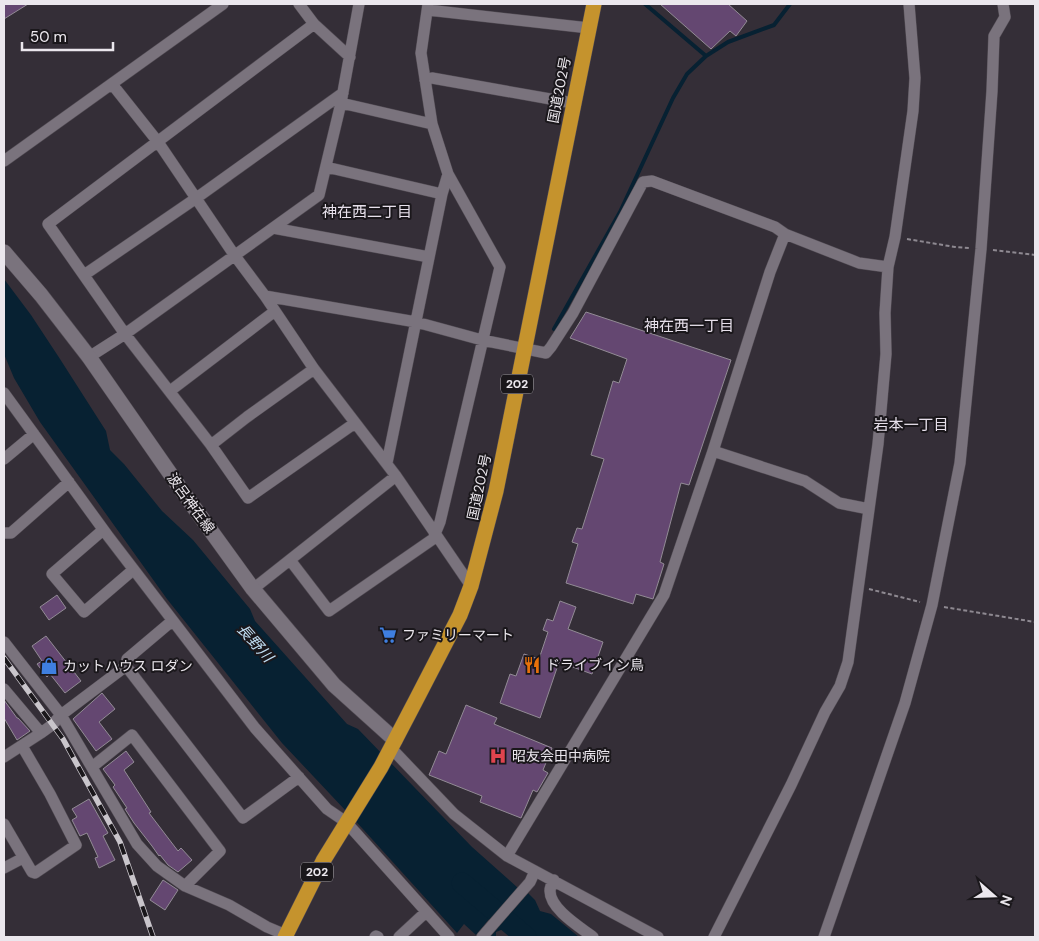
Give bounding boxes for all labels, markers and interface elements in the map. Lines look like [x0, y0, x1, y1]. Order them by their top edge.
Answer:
scale bar [22, 20, 114, 52]
text: 50 m [30, 27, 67, 47]
street label: 国道202号 [544, 55, 574, 125]
district label: 神在西二丁目 [322, 202, 412, 222]
district label: 神在西一丁目 [644, 316, 734, 336]
road number: 202 [501, 374, 533, 394]
district label: 岩本一丁目 [873, 415, 949, 435]
street label: 国道202号 [463, 452, 495, 522]
street label: 波呂神在線 [163, 469, 219, 537]
water label: 長野川 [233, 620, 279, 668]
supermarket icon: ファミリーマート [378, 625, 398, 645]
place label: ファミリーマート [402, 626, 514, 644]
restaurant icon: ドライブイン鳥 [522, 655, 542, 675]
shop icon: カットハウス ロダン [39, 656, 59, 676]
place label: ドライブイン鳥 [546, 656, 644, 674]
place label: カットハウス ロダン [63, 657, 193, 675]
hospital icon: 昭友会田中病院 [488, 746, 508, 766]
place label: 昭友会田中病院 [512, 747, 610, 765]
road number: 202 [301, 862, 333, 882]
north arrow [969, 871, 1019, 921]
text: N [996, 893, 1016, 908]

